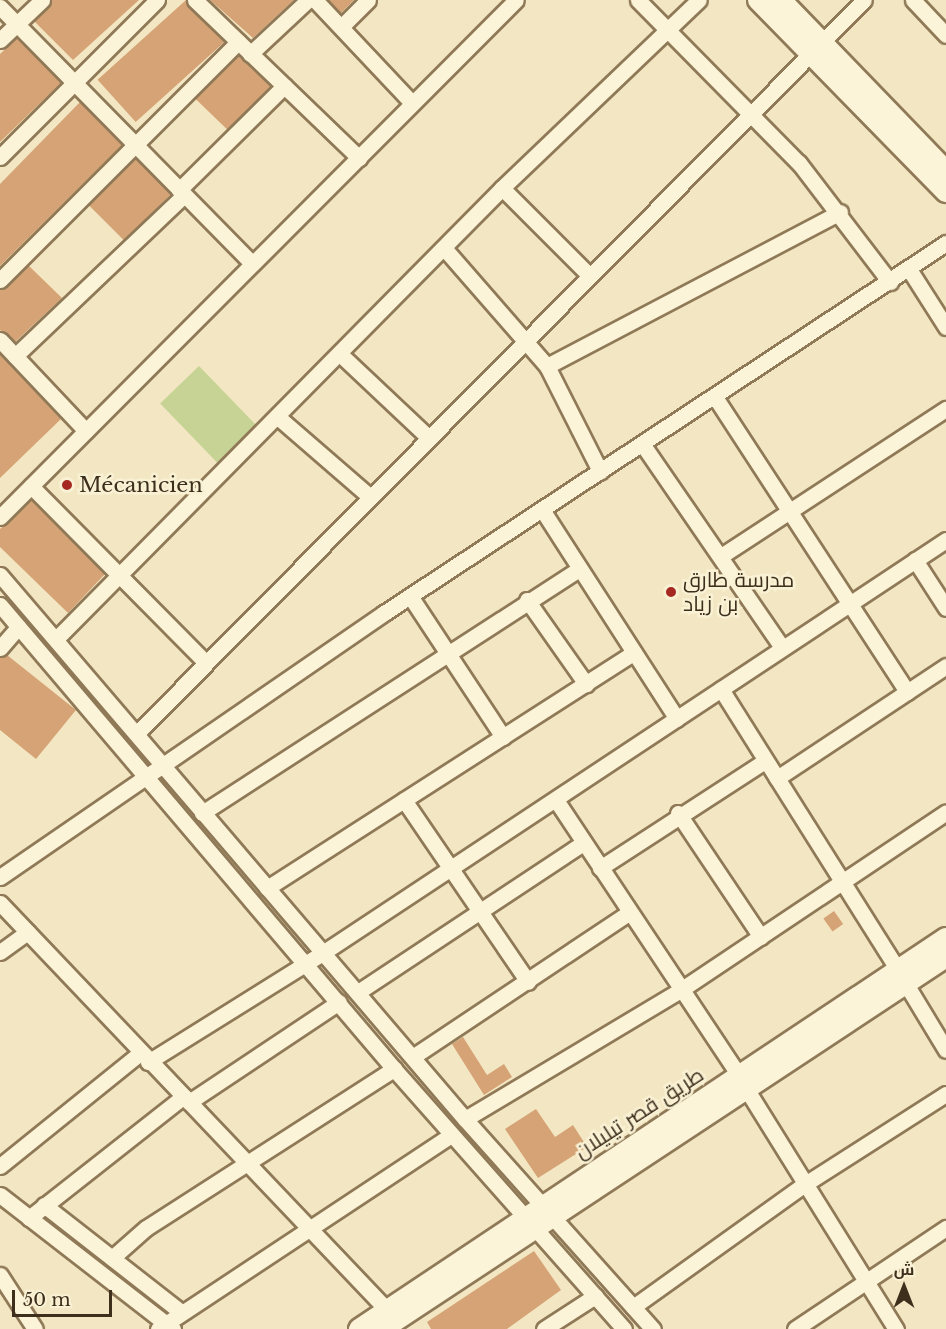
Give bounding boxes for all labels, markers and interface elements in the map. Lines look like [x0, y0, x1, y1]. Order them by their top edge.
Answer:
place label: Mécanicien [79, 472, 203, 498]
marker: Mécanicien [60, 478, 74, 492]
place label: مدرسة طارق بن زياد [683, 567, 794, 617]
marker: مدرسة طارق بن زياد [664, 585, 678, 599]
street label: طريق قصر تيليلان [570, 1062, 708, 1164]
north arrow [874, 1257, 934, 1317]
text: ش [894, 1259, 914, 1279]
scale bar [15, 1278, 116, 1316]
text: 50 m [23, 1289, 71, 1311]

